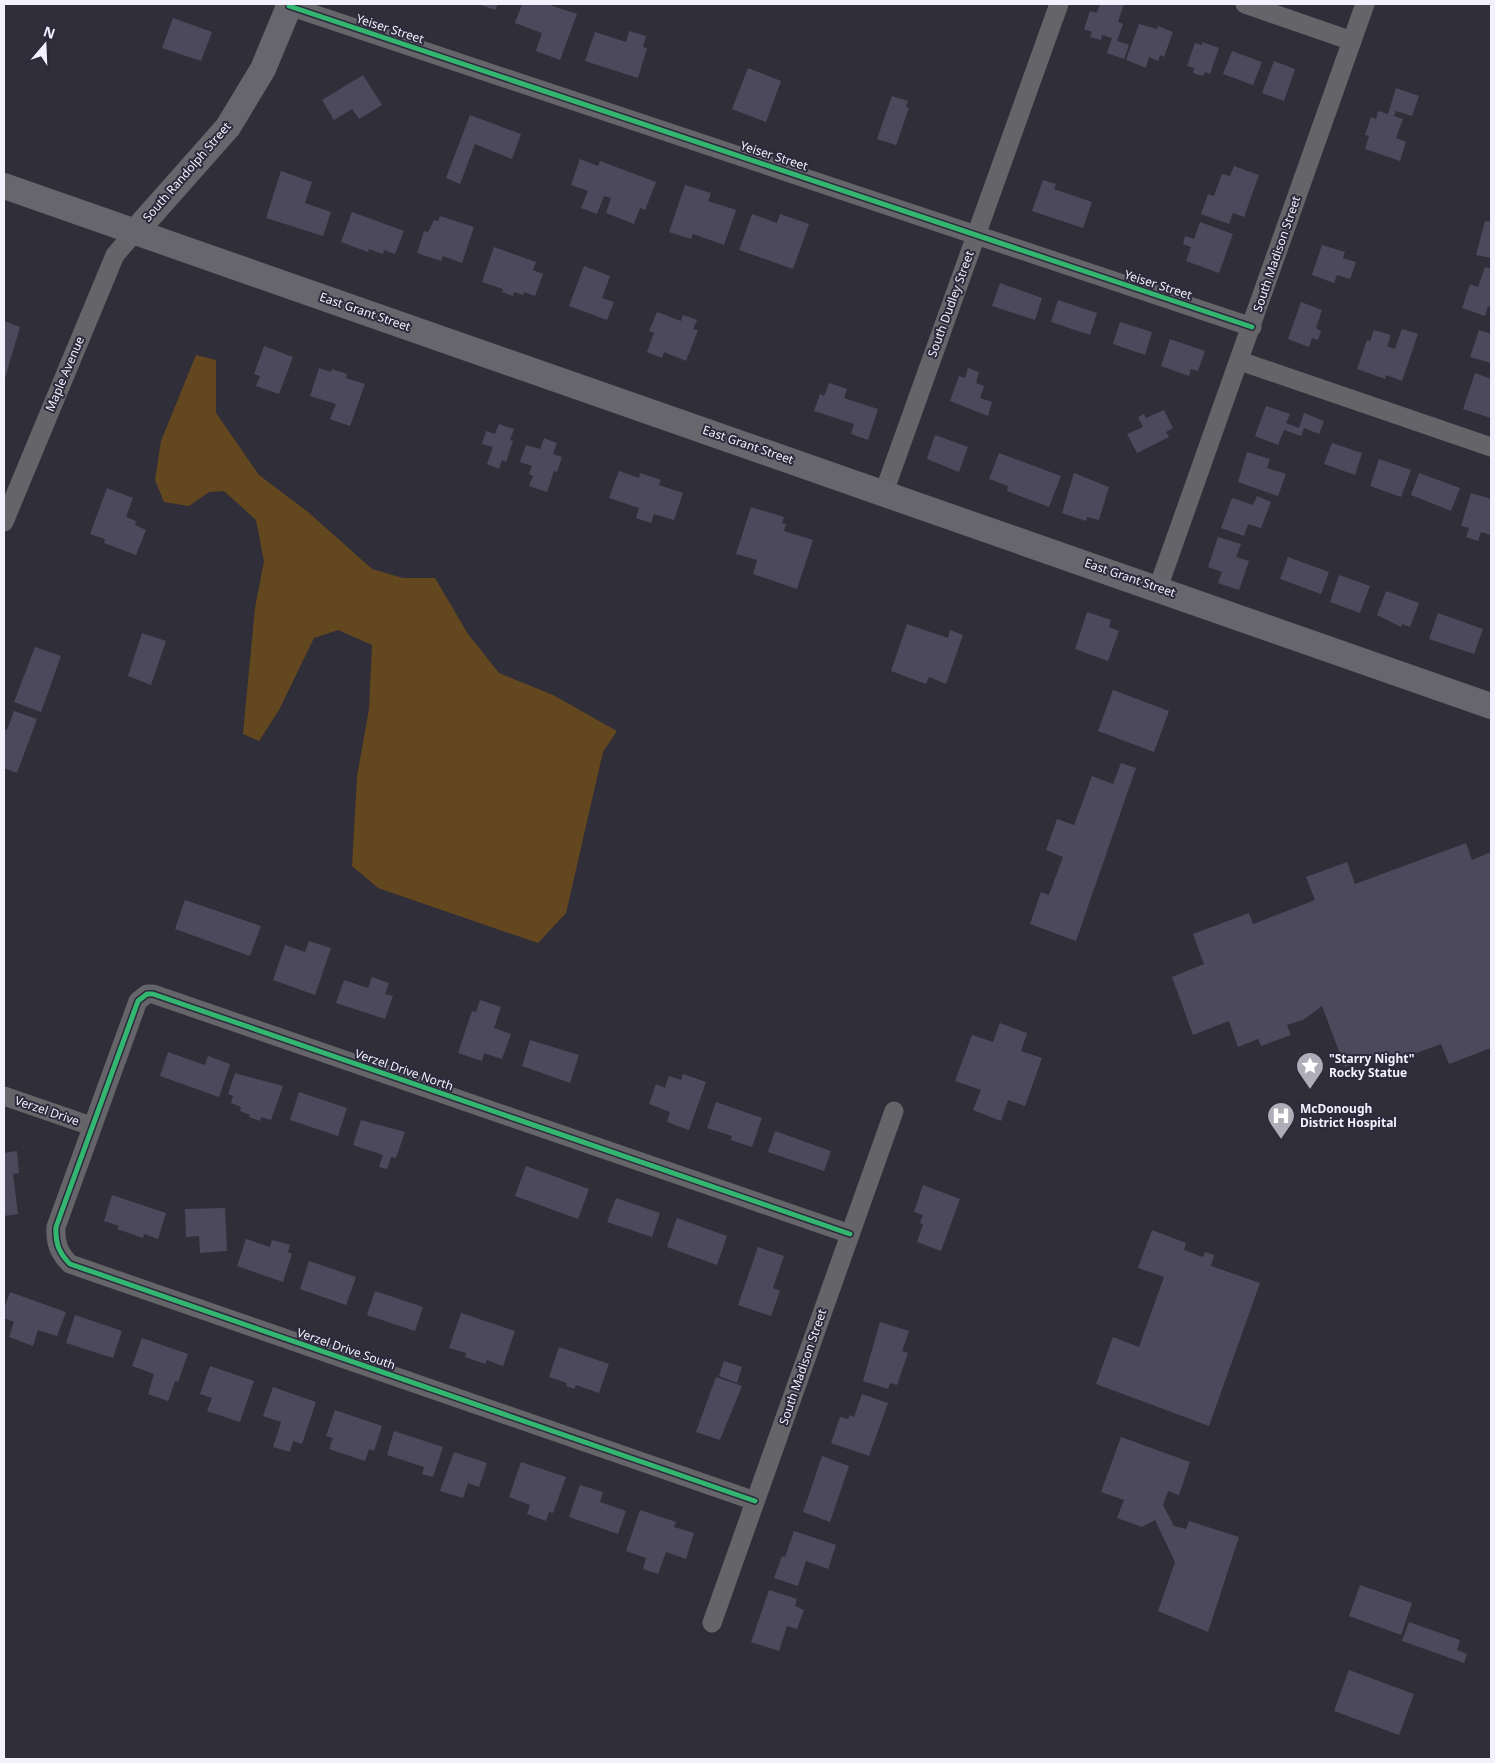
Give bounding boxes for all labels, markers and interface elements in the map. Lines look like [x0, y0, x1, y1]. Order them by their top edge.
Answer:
street label: Yeiser Street [354, 10, 427, 48]
north arrow [20, 20, 70, 70]
text: N [41, 21, 58, 43]
street label: South Randolph Street [139, 118, 235, 225]
street label: Yeiser Street [738, 137, 811, 175]
street label: South Madison Street [1249, 193, 1305, 314]
street label: South Dudley Street [923, 248, 978, 359]
street label: Yeiser Street [1122, 266, 1195, 304]
street label: East Grant Street [317, 288, 414, 335]
street label: Maple Avenue [41, 333, 88, 414]
street label: East Grant Street [700, 421, 797, 468]
street label: East Grant Street [1082, 554, 1179, 601]
street label: Verzel Drive North [353, 1045, 456, 1094]
place label: "Starry Night" Rocky Statue [1329, 1050, 1414, 1081]
place icon: "Starry Night" Rocky Statue [1295, 1051, 1325, 1090]
street label: Verzel Drive [13, 1092, 82, 1130]
place label: McDonough District Hospital [1300, 1100, 1397, 1131]
hospital icon: McDonough District Hospital [1266, 1101, 1296, 1140]
street label: South Madison Street [775, 1306, 831, 1427]
street label: Verzel Drive South [295, 1324, 398, 1373]

